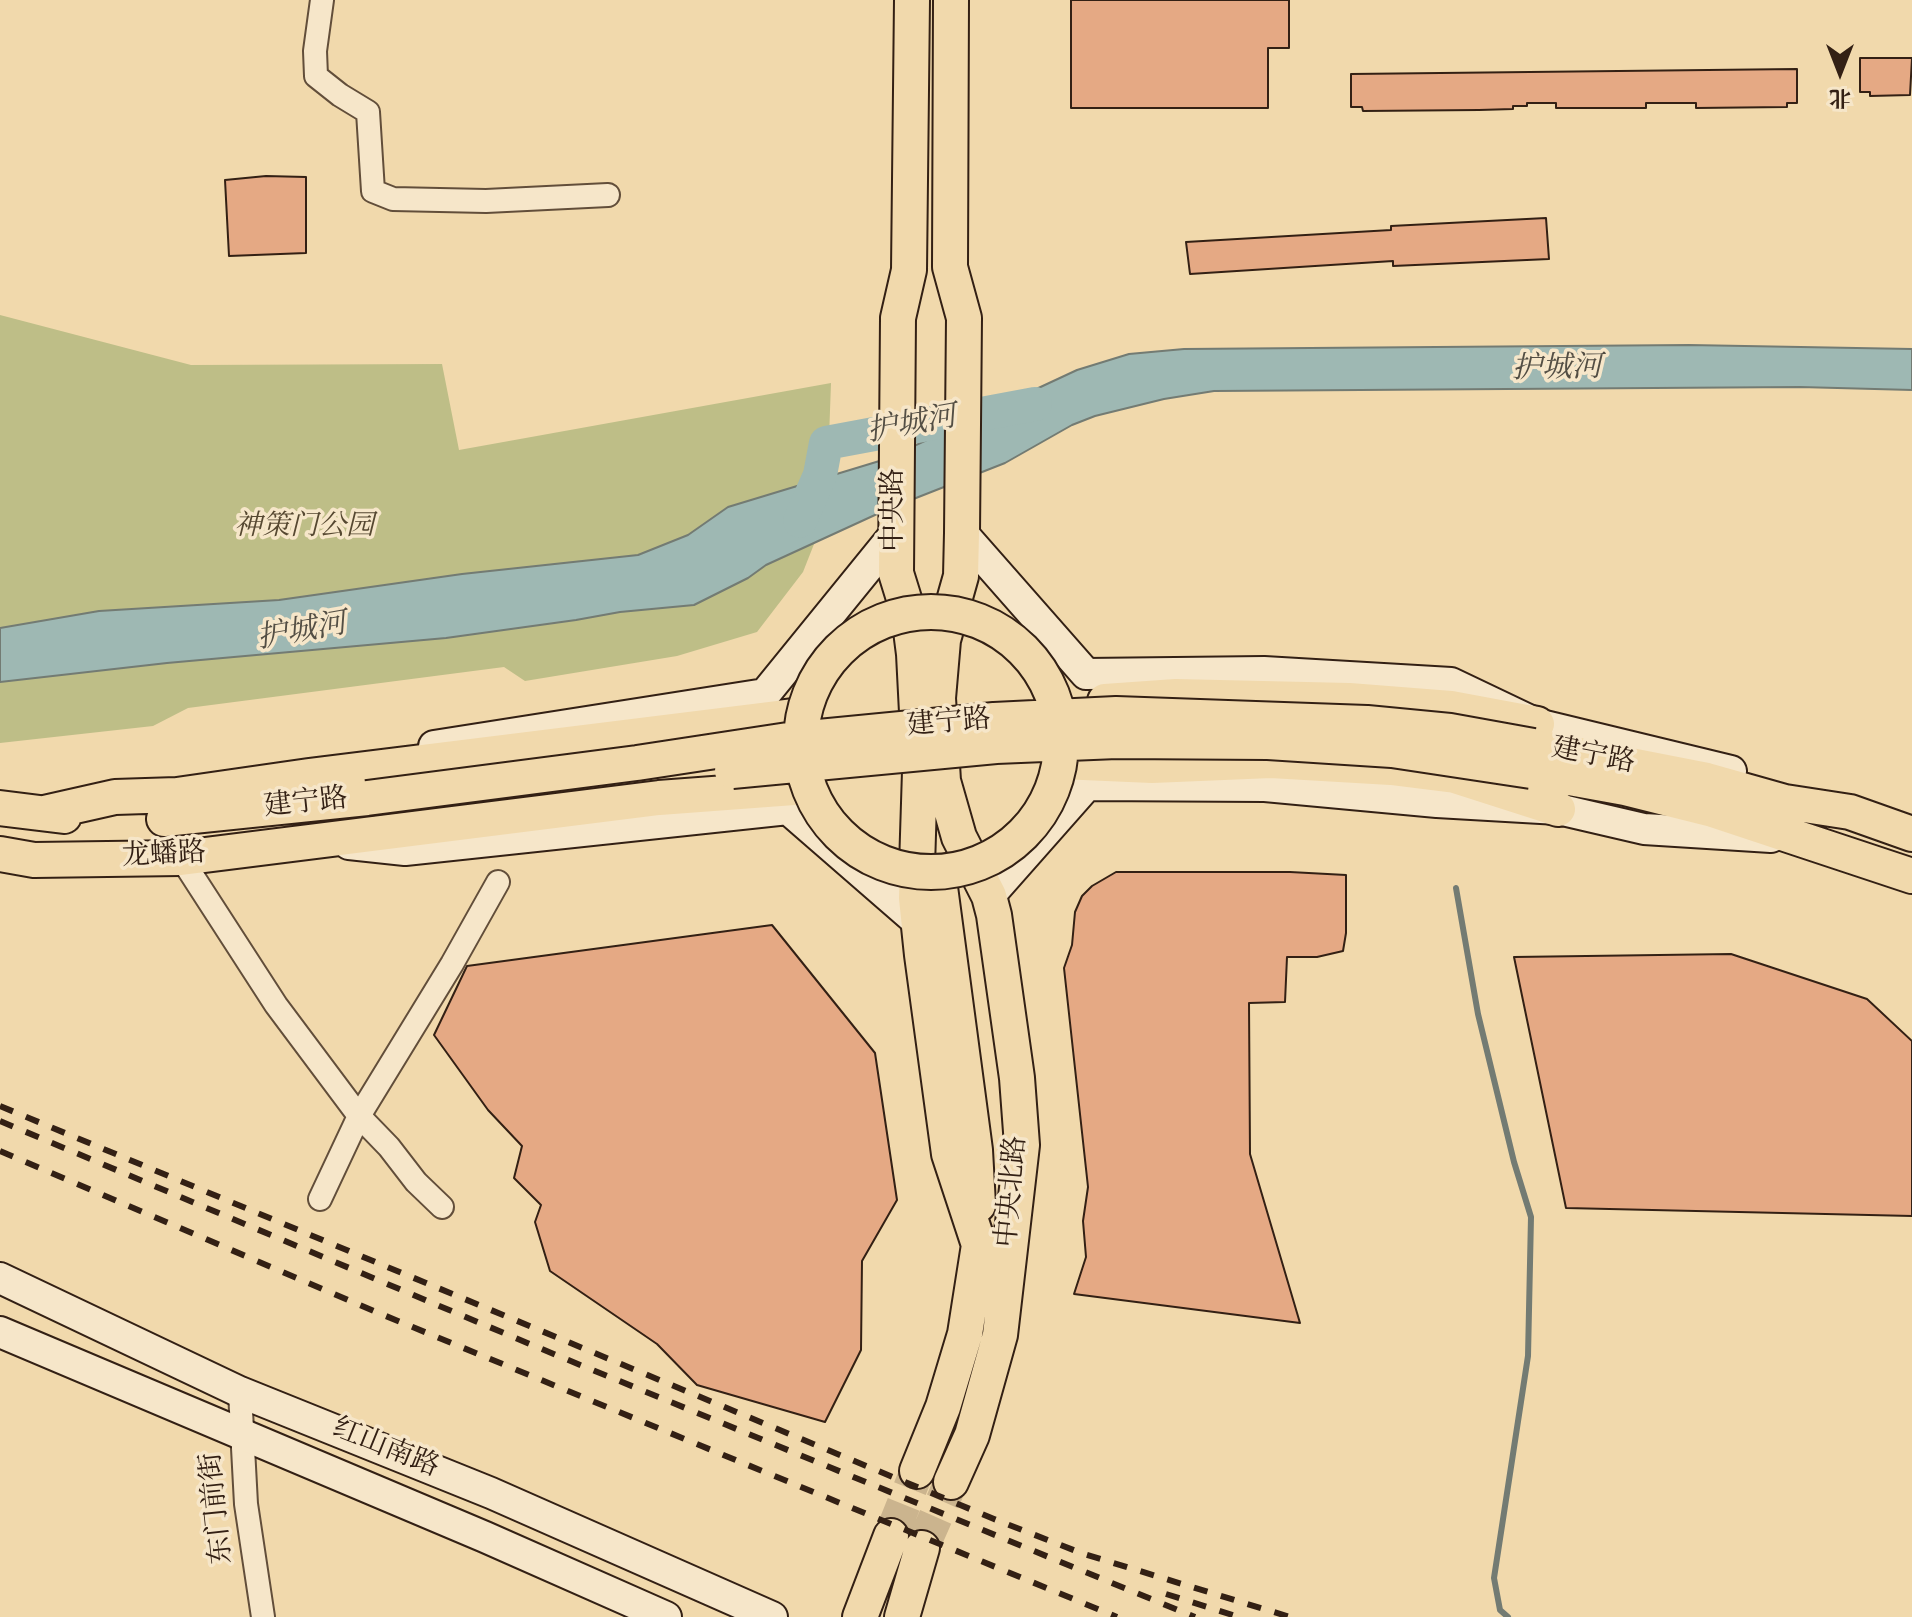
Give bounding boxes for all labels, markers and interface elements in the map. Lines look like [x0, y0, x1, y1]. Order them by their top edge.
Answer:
north arrow [1800, 32, 1880, 112]
text: 北 [1829, 81, 1851, 112]
water label: 护城河 [1512, 352, 1602, 390]
water label: 护城河 [865, 401, 959, 453]
street label: 中央路 [879, 468, 913, 552]
park label: 神策门公园 [234, 512, 374, 546]
water label: 护城河 [255, 608, 349, 660]
street label: 建宁路 [906, 705, 992, 745]
street label: 建宁路 [1549, 733, 1637, 783]
street label: 建宁路 [262, 784, 350, 826]
street label: 龙蟠路 [121, 838, 207, 876]
street label: 中央北路 [992, 1135, 1036, 1249]
street label: 红山南路 [327, 1413, 443, 1487]
street label: 东门前街 [196, 1451, 242, 1565]

